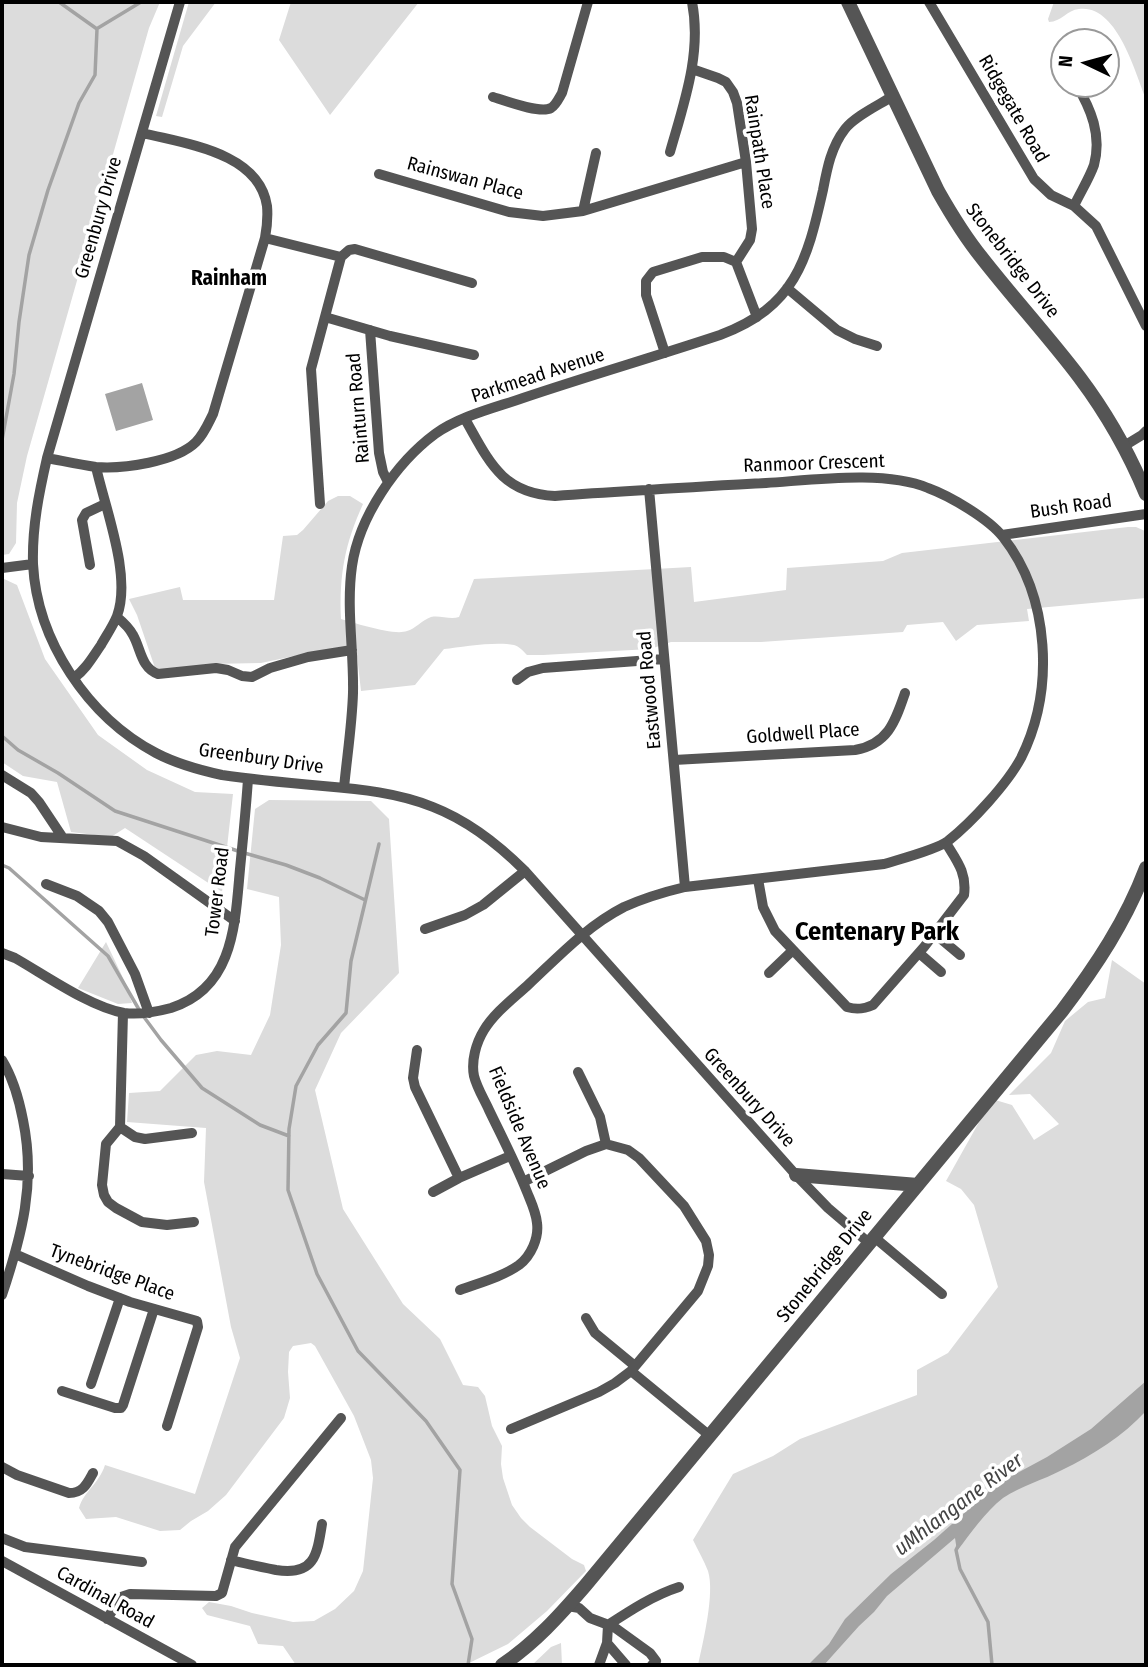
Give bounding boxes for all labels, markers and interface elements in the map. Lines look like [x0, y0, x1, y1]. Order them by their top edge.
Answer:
north arrow [1050, 28, 1120, 98]
street label: Ridgegate Road [973, 51, 1053, 167]
text: N [1054, 55, 1078, 68]
street label: Rainpath Place [739, 93, 779, 211]
street label: Rainswan Place [404, 153, 526, 205]
street label: Greenbury Drive [71, 154, 127, 282]
street label: Stonebridge Drive [960, 199, 1064, 323]
district label: Rainham [191, 266, 267, 292]
street label: Parkmead Avenue [469, 344, 607, 408]
street label: Rainturn Road [343, 352, 375, 464]
street label: Ranmoor Crescent [743, 450, 885, 478]
street label: Bush Road [1029, 490, 1113, 524]
street label: Eastwood Road [633, 630, 667, 750]
street label: Goldwell Place [746, 719, 860, 749]
street label: Greenbury Drive [197, 739, 325, 779]
street label: Tower Road [201, 846, 235, 938]
district label: Centenary Park [795, 917, 959, 949]
street label: Greenbury Drive [699, 1044, 799, 1152]
street label: Fieldside Avenue [483, 1063, 555, 1193]
street label: Stonebridge Drive [772, 1205, 878, 1327]
street label: Tynebridge Place [46, 1240, 178, 1306]
water label: uMhlangane River [890, 1448, 1028, 1562]
street label: Cardinal Road [52, 1562, 158, 1634]

